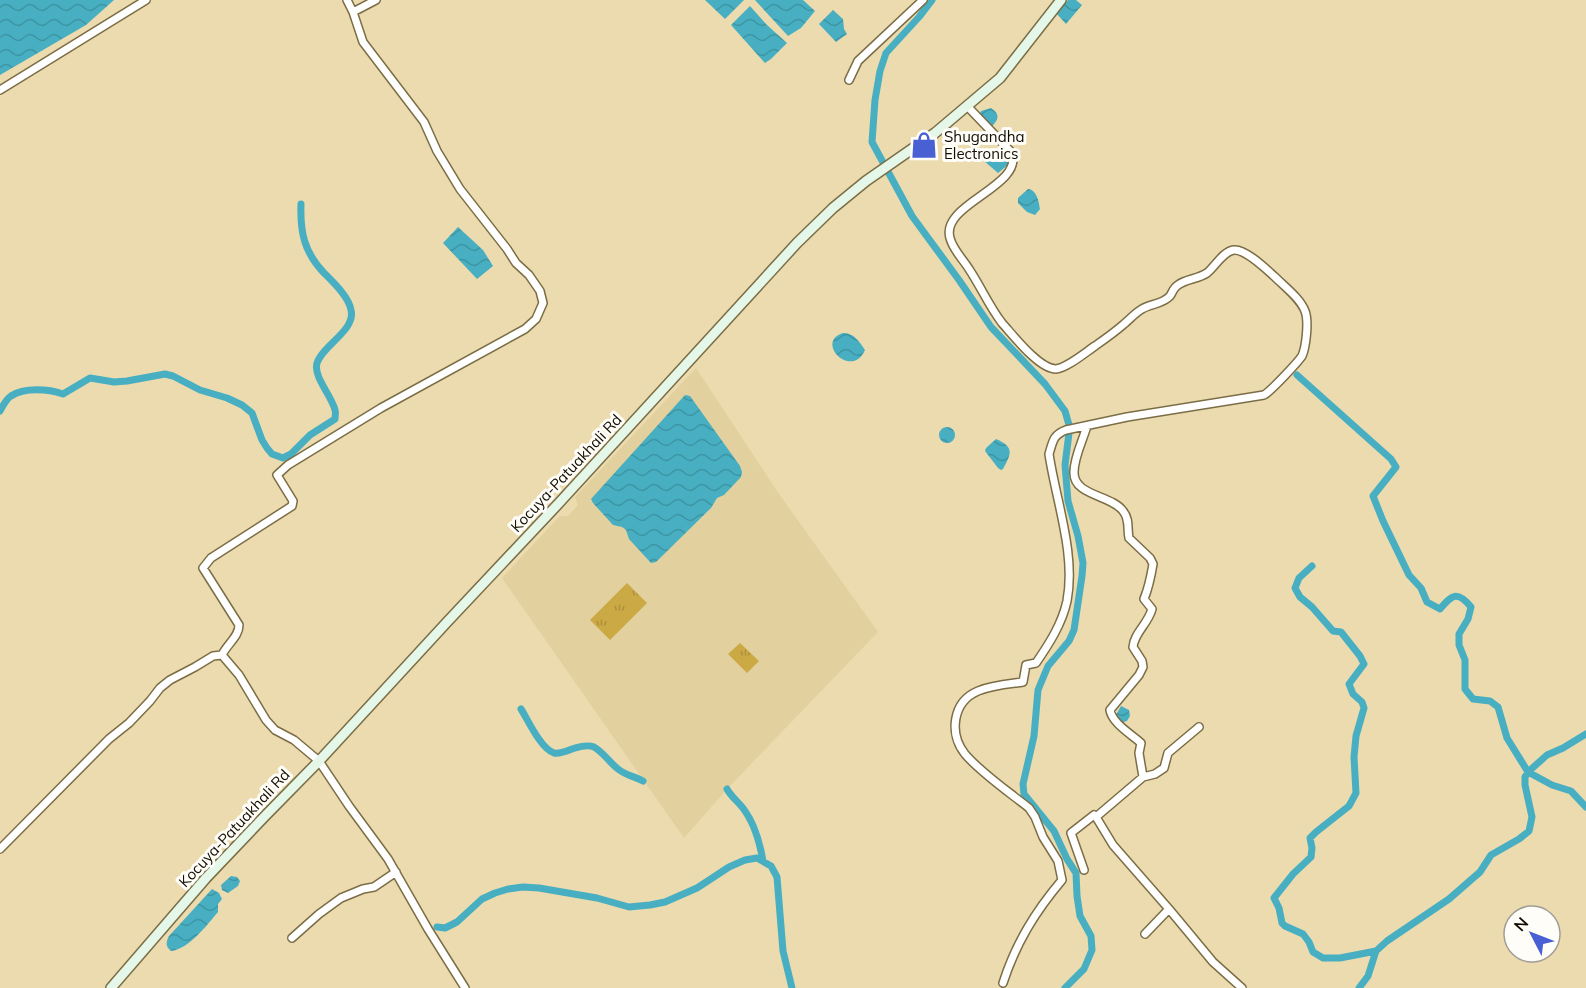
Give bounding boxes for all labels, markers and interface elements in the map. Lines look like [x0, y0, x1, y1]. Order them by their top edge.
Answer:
place label: Shugandha Electronics [944, 127, 1024, 163]
shop icon: Shugandha Electronics [909, 130, 939, 160]
street label: Kocuya-Patuakhali Rd [506, 410, 626, 536]
street label: Kocuya-Patuakhali Rd [174, 765, 294, 891]
north arrow [1502, 904, 1562, 964]
text: N [1509, 913, 1532, 935]

